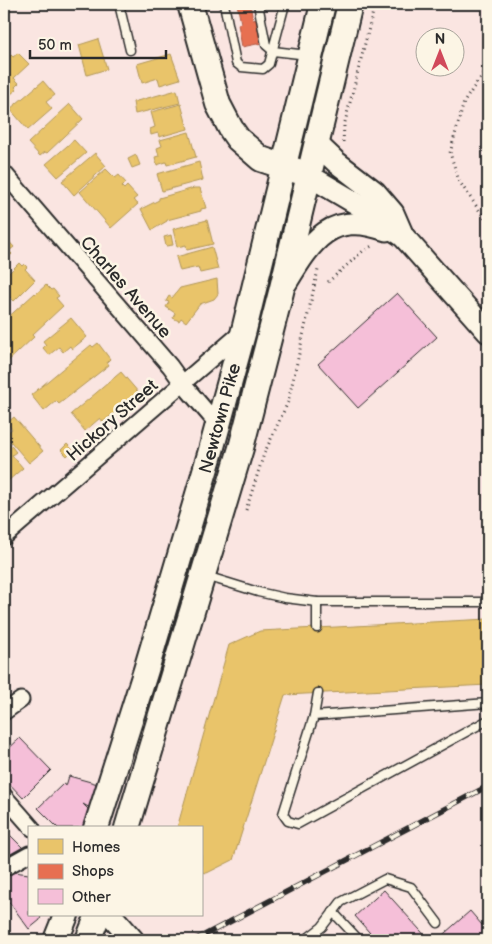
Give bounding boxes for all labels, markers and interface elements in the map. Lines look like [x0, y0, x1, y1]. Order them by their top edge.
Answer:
scale bar [30, 28, 166, 60]
north arrow [414, 28, 464, 78]
text: N [435, 31, 445, 48]
text: 50 m [38, 36, 72, 55]
street label: Charles Avenue [76, 232, 176, 343]
street label: Newtown Pike [195, 361, 245, 476]
street label: Hickory Street [62, 375, 163, 466]
legend [28, 826, 202, 916]
text: Homes [72, 838, 121, 857]
text: Shops [72, 862, 115, 881]
text: Other [72, 888, 111, 907]

